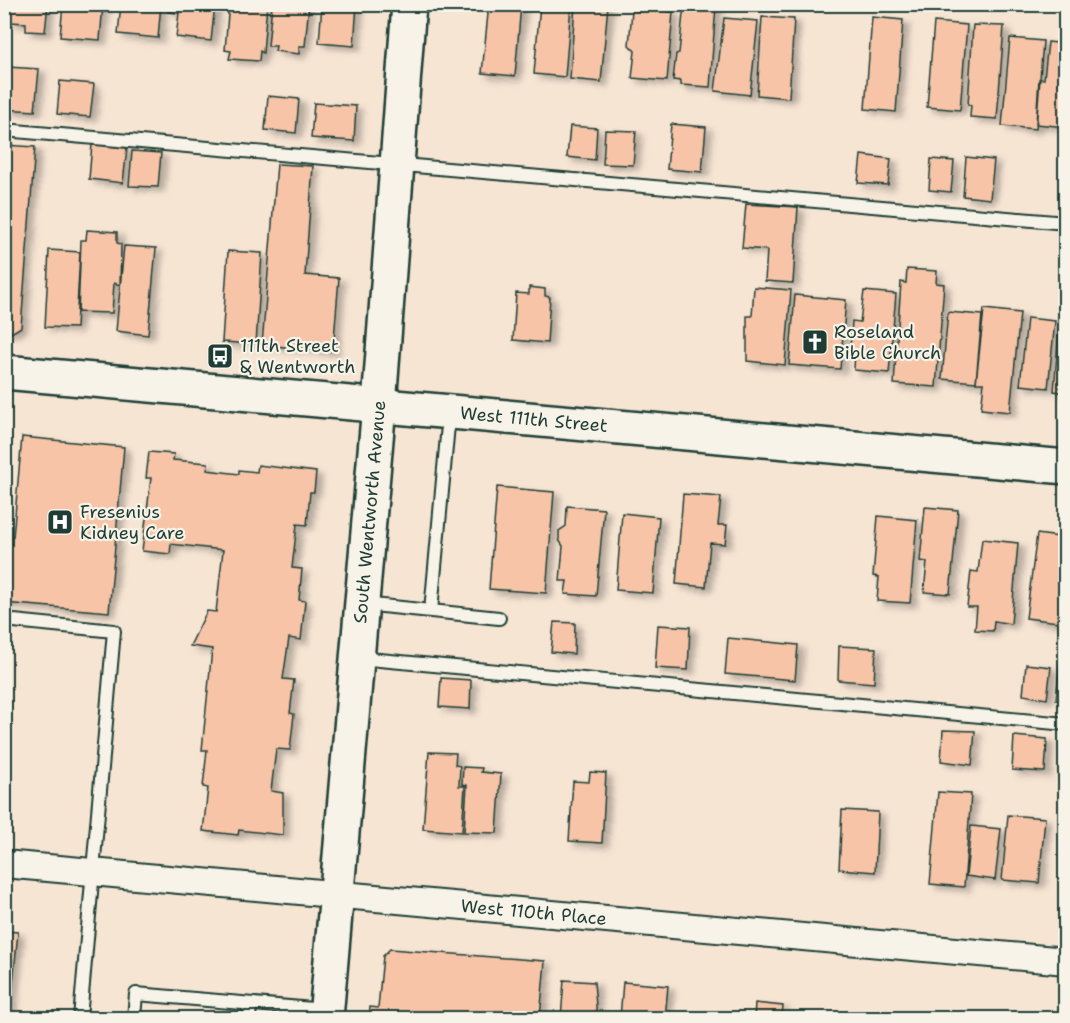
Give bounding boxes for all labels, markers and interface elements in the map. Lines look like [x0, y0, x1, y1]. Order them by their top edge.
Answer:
place label: Roseland Bible Church [834, 320, 941, 365]
church icon: Roseland Bible Church [800, 327, 830, 357]
place label: 111th Street & Wentworth [240, 334, 356, 379]
bus stop icon: 111th Street & Wentworth [205, 341, 235, 371]
street label: South Wentworth Avenue [348, 399, 391, 624]
street label: West 111th Street [459, 401, 609, 438]
place label: Fresenius Kidney Care [80, 500, 185, 545]
hospital icon: Fresenius Kidney Care [45, 507, 75, 537]
street label: West 110th Place [460, 894, 608, 931]

